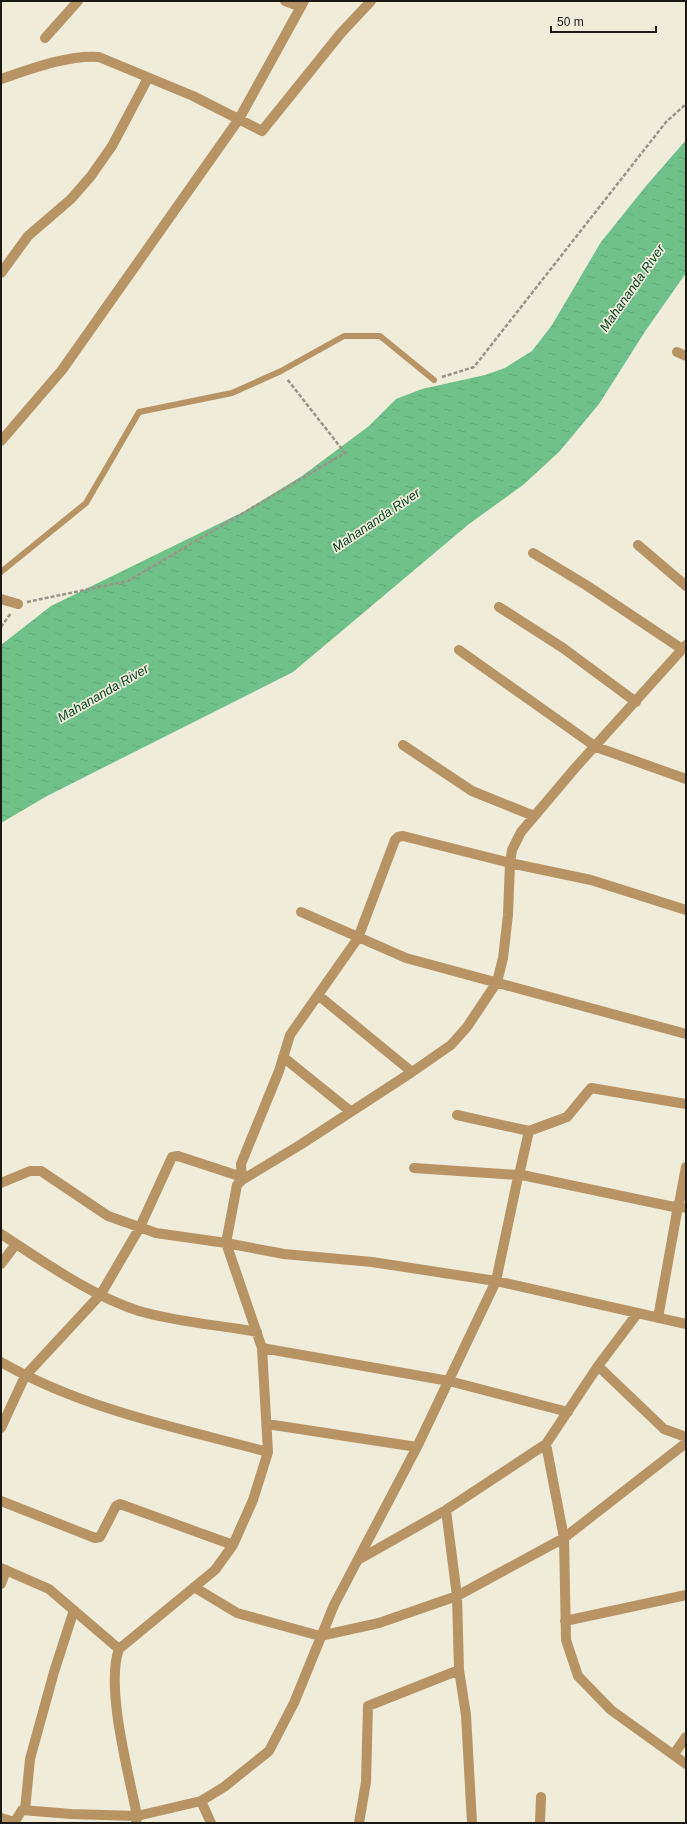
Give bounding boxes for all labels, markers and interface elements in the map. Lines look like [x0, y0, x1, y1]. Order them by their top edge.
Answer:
scale bar [551, 8, 656, 34]
text: 50 m [557, 15, 584, 29]
water label: Mahananda River [596, 241, 668, 334]
water label: Mahananda River [329, 485, 423, 555]
water label: Mahananda River [55, 661, 152, 725]

